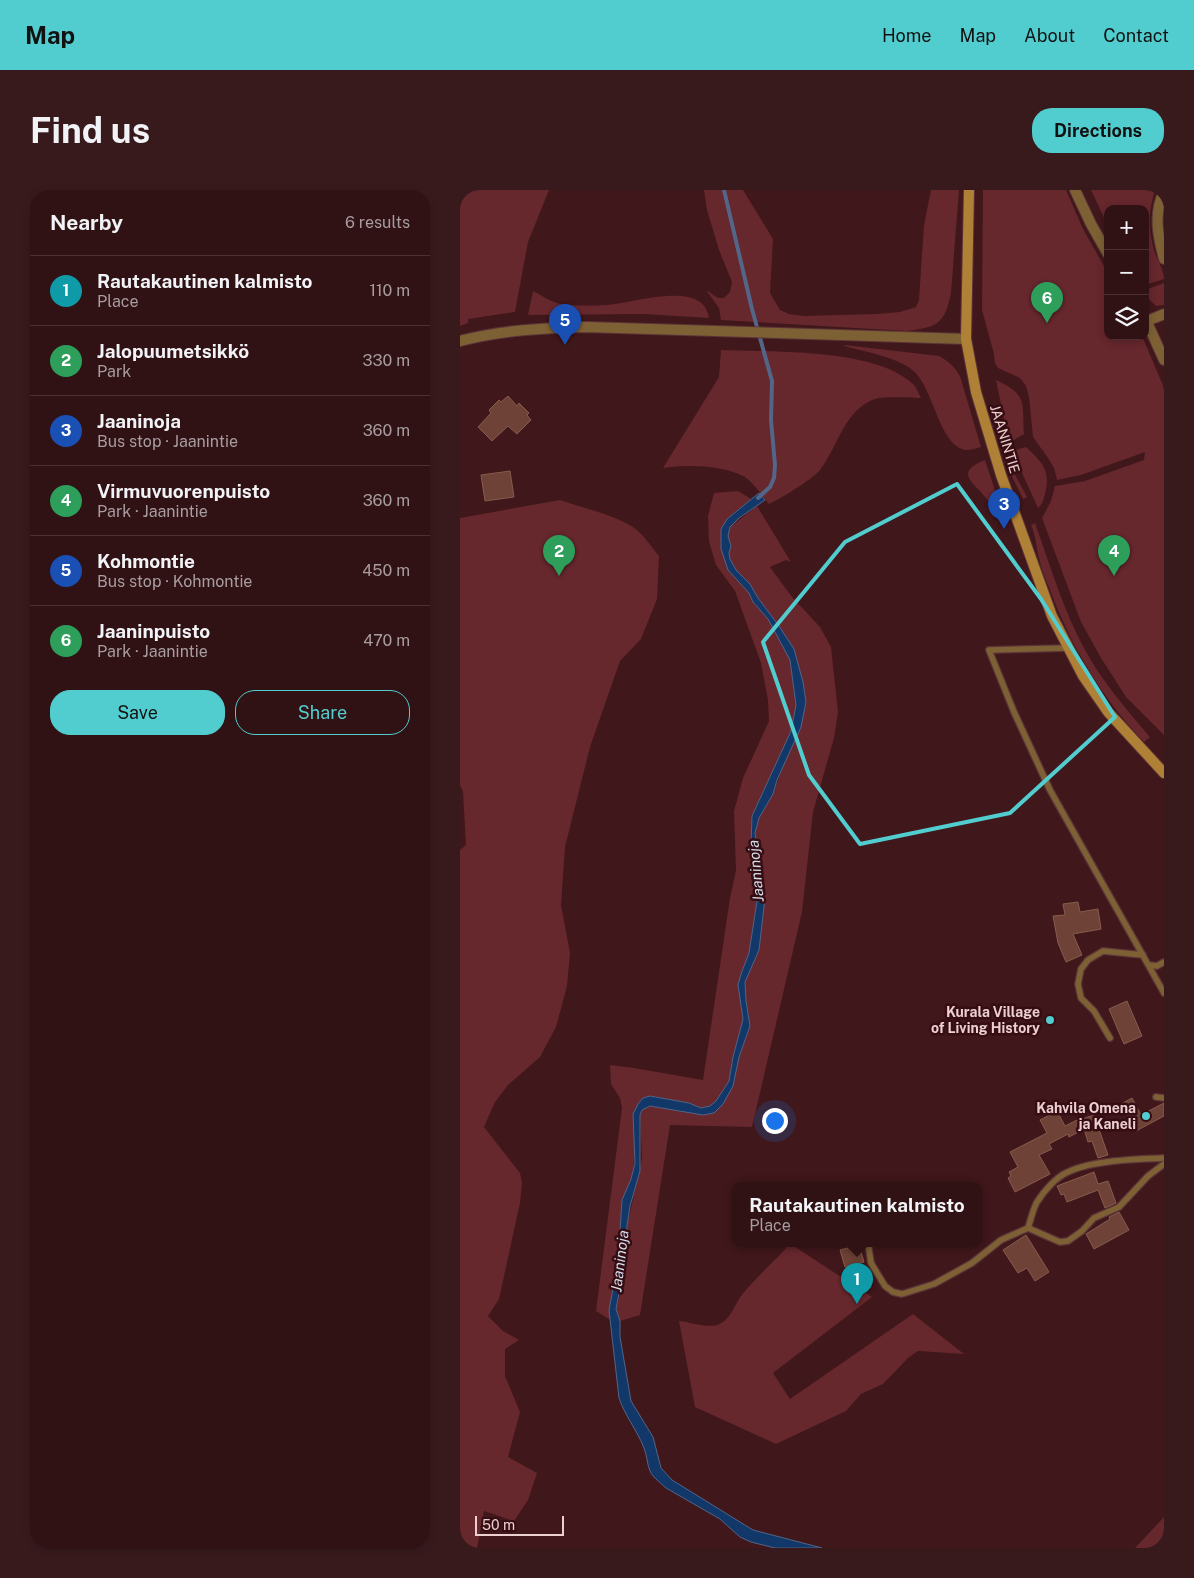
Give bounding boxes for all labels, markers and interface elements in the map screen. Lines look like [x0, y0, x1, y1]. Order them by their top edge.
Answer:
text: Map [25, 21, 75, 49]
text: Home [882, 25, 932, 46]
text: Map [960, 25, 996, 46]
text: About [1024, 25, 1075, 46]
text: Contact [1103, 25, 1169, 46]
button: Directions [1032, 108, 1164, 153]
text: Find us [30, 110, 150, 151]
map controls [1104, 205, 1149, 340]
button: + [1104, 205, 1149, 250]
text: Nearby [50, 210, 123, 235]
text: 6 results [345, 213, 410, 232]
button: − [1104, 250, 1149, 295]
text: Rautakautinen kalmisto [97, 270, 313, 292]
text: 1 [63, 281, 69, 300]
text: 110 m [369, 281, 410, 300]
pin: 6 [1031, 282, 1063, 323]
text: Place [97, 292, 139, 311]
button: layers [1104, 295, 1149, 340]
pin: 5 [549, 304, 581, 345]
text: Jalopuumetsikkö [97, 340, 249, 362]
text: 2 [61, 351, 71, 370]
text: 330 m [363, 351, 410, 370]
text: Park [97, 362, 131, 381]
street label: JAANINTIE [987, 403, 1023, 475]
text: Jaaninoja [97, 410, 181, 432]
text: 3 [61, 421, 71, 440]
text: 360 m [363, 421, 410, 440]
text: Bus stop · Jaanintie [97, 432, 238, 451]
text: Virmuvuorenpuisto [97, 480, 270, 502]
pin: 3 [988, 488, 1020, 529]
text: 4 [61, 491, 71, 510]
text: 360 m [363, 491, 410, 510]
text: Park · Jaanintie [97, 502, 208, 521]
pin: 2 [543, 535, 575, 576]
pin: 4 [1098, 535, 1130, 576]
text: Kohmontie [97, 550, 195, 572]
text: 5 [61, 561, 71, 580]
text: 450 m [362, 561, 410, 580]
text: Bus stop · Kohmontie [97, 572, 252, 591]
text: Jaaninpuisto [97, 620, 210, 642]
text: 6 [61, 631, 71, 650]
text: 470 m [363, 631, 410, 650]
text: Park · Jaanintie [97, 642, 208, 661]
button: Save [50, 690, 225, 735]
button: Share [235, 690, 410, 735]
water label: Jaaninoja [744, 839, 767, 903]
place label: Kurala Village of Living History [931, 1004, 1040, 1036]
marker: Kurala Village of Living History [1044, 1014, 1056, 1026]
place label: Kahvila Omena ja Kaneli [1036, 1100, 1136, 1132]
your location [762, 1108, 788, 1134]
marker: Kahvila Omena ja Kaneli [1140, 1110, 1152, 1122]
popup [732, 1182, 982, 1247]
text: Rautakautinen kalmisto [749, 1194, 965, 1216]
text: Place [749, 1216, 791, 1235]
water label: Jaaninoja [607, 1229, 632, 1293]
pin: 1 [841, 1263, 873, 1304]
scale bar [475, 1513, 564, 1536]
text: 50 m [482, 1517, 515, 1533]

